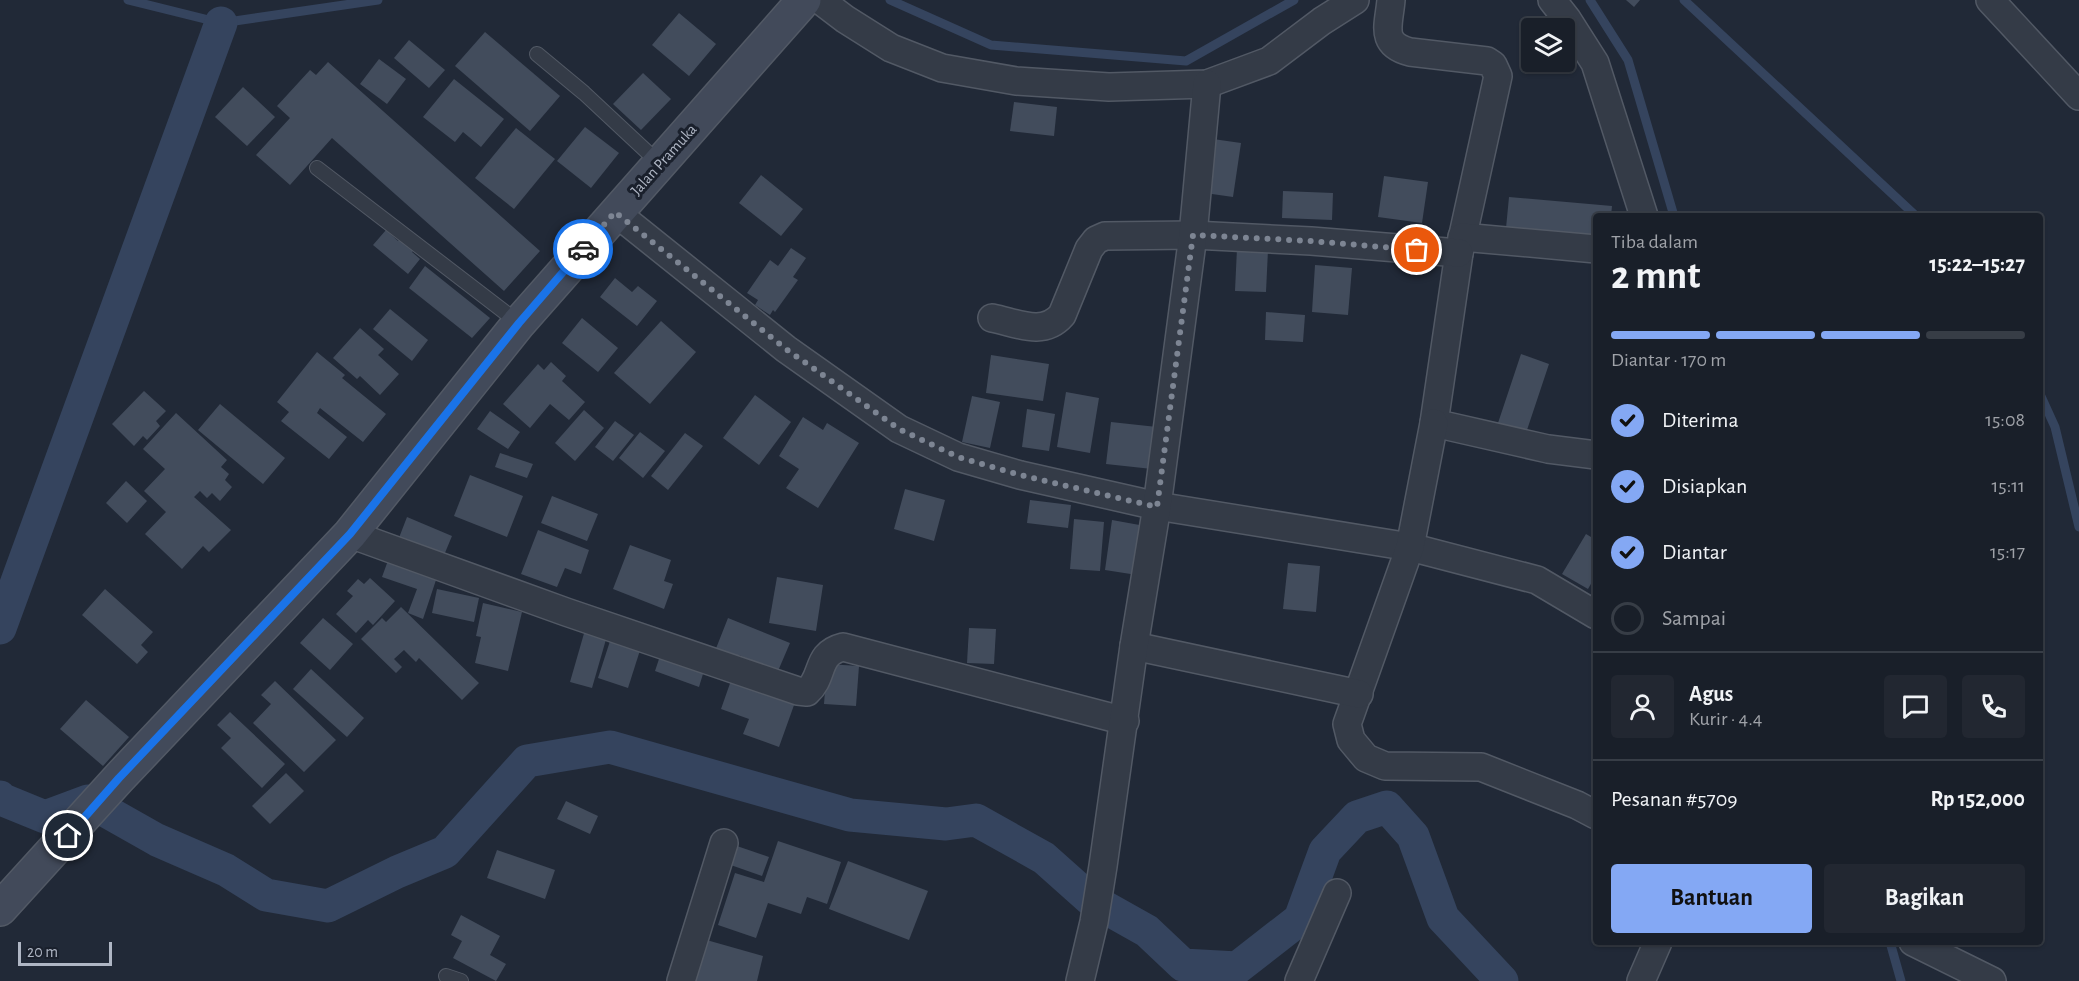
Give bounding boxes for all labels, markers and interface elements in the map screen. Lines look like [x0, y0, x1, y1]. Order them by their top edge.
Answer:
map controls [1521, 18, 1575, 72]
button: layers [1521, 18, 1575, 72]
street label: Jalan Pramuka [628, 121, 700, 198]
courier [553, 219, 613, 279]
pin [1391, 224, 1442, 275]
text: Tiba dalam [1611, 232, 1698, 252]
icon: car [567, 233, 600, 266]
icon: bag [1400, 233, 1433, 266]
text: 15:22–15:27 [1929, 253, 2025, 275]
text: 2 mnt [1611, 257, 1700, 296]
text: Diantar · 170 m [1611, 350, 1726, 370]
icon: check [1611, 404, 1644, 437]
text: Diterima [1662, 409, 1739, 431]
text: 15:08 [1985, 410, 2025, 430]
icon: check [1611, 470, 1644, 503]
text: Disiapkan [1662, 475, 1747, 497]
text: 15:11 [1991, 476, 2025, 496]
icon: check [1611, 536, 1644, 569]
text: Diantar [1662, 541, 1727, 563]
text: 15:17 [1990, 542, 2025, 562]
text: Sampai [1662, 607, 1726, 629]
button: person [1611, 675, 1674, 738]
button: chat [1884, 675, 1947, 738]
button: phone [1962, 675, 2025, 738]
text: Agus [1689, 683, 1733, 705]
text: Kurir · 4.4 [1689, 709, 1762, 729]
text: Pesanan #5709 [1611, 788, 1738, 810]
text: Rp 152,000 [1931, 788, 2025, 810]
pin [42, 810, 93, 861]
icon: home [51, 819, 84, 852]
button: Bantuan [1611, 864, 1812, 933]
button: Bagikan [1824, 864, 2025, 933]
scale bar [18, 939, 112, 966]
text: 20 m [27, 944, 58, 960]

